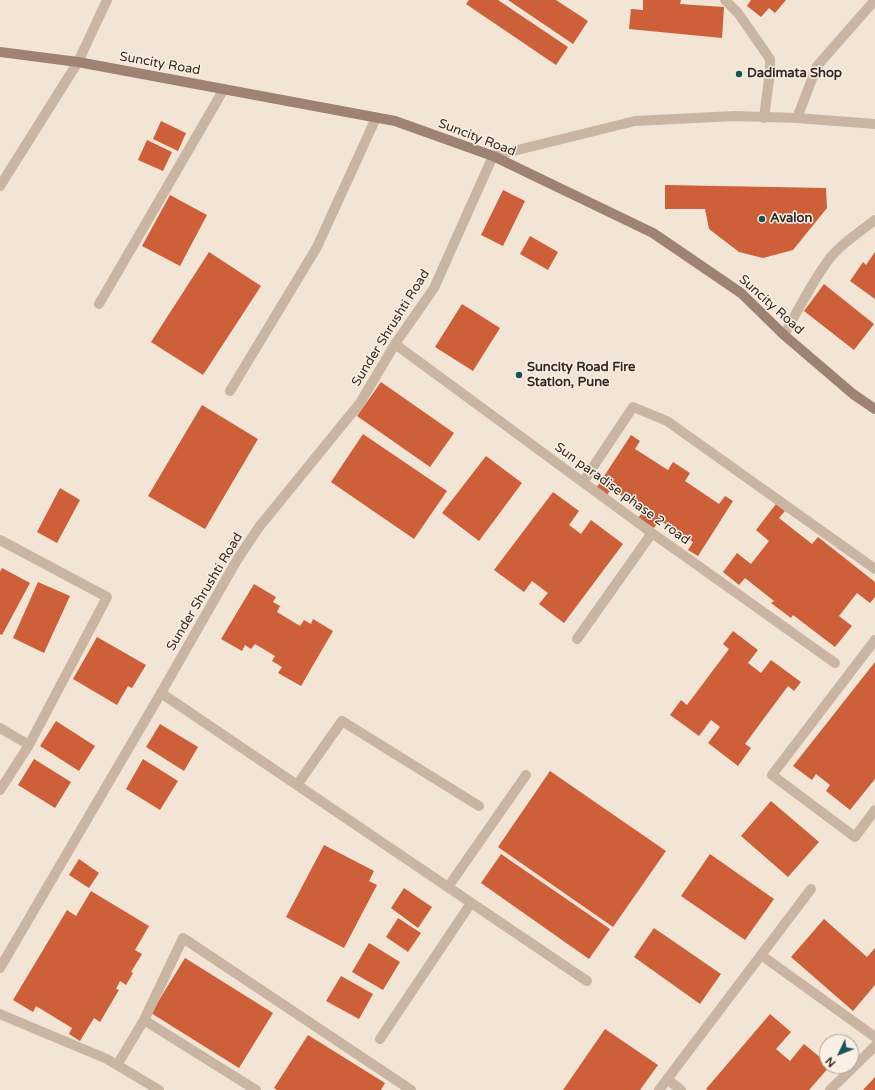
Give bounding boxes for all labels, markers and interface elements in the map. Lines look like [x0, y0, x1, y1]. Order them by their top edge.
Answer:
street label: Suncity Road [118, 49, 202, 79]
place label: Dadimata Shop [747, 66, 842, 82]
marker: Dadimata Shop [734, 69, 744, 79]
street label: Suncity Road [436, 116, 518, 160]
place label: Avalon [770, 211, 812, 227]
marker: Avalon [757, 214, 767, 224]
street label: Sunder Shrushti Road [349, 267, 433, 389]
street label: Suncity Road [735, 272, 807, 338]
place label: Suncity Road Fire Station, Pune [527, 360, 635, 391]
marker: Suncity Road Fire Station, Pune [514, 370, 524, 380]
street label: Sun paradise phase 2 road [551, 440, 693, 548]
street label: Sunder Shrushti Road [164, 530, 246, 654]
north arrow [819, 1034, 859, 1074]
text: N [823, 1054, 838, 1070]

